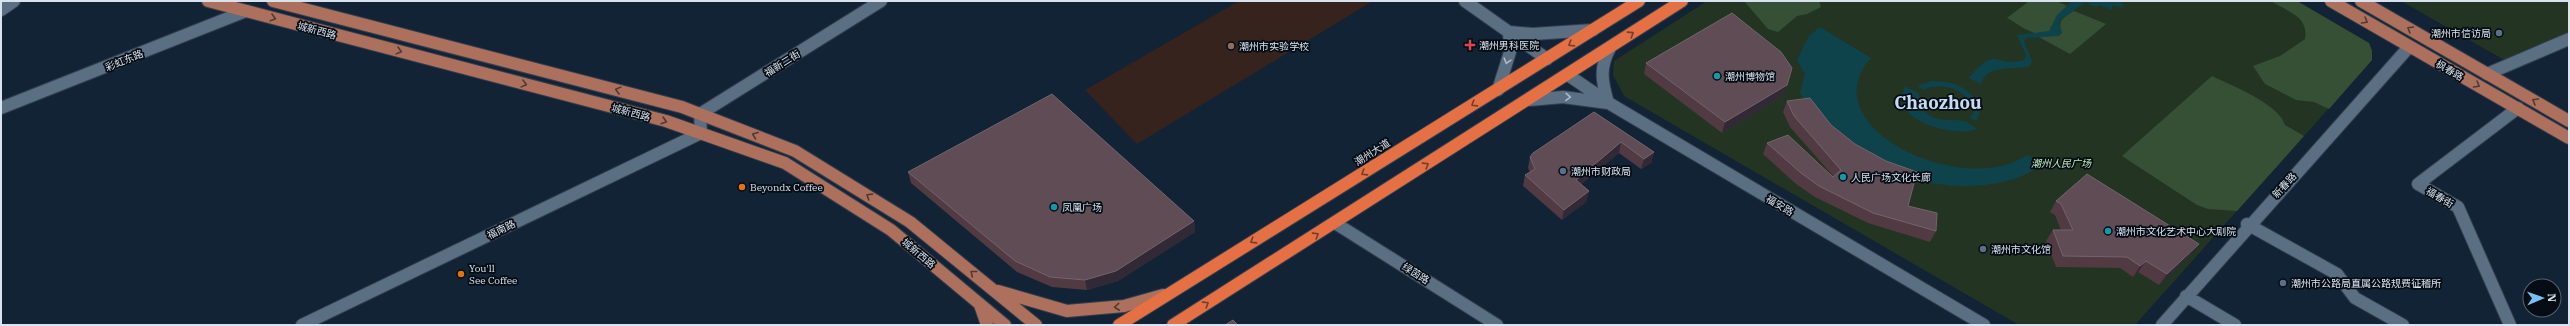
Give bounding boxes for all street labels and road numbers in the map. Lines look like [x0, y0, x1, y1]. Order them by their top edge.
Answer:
street label: 城新西路 [296, 19, 338, 42]
street label: 彩虹东路 [103, 47, 145, 74]
street label: 福新二街 [762, 47, 803, 80]
street label: 枫春路 [2434, 57, 2466, 84]
street label: 城新西路 [610, 101, 652, 124]
street label: 潮州大道 [1352, 136, 1393, 169]
street label: 新春路 [2269, 170, 2299, 201]
street label: 福春街 [2424, 184, 2456, 211]
street label: 福安路 [1764, 192, 1796, 219]
street label: 福南路 [485, 217, 518, 242]
street label: 城新西路 [899, 236, 938, 271]
street label: 绿茵路 [1400, 260, 1432, 287]

